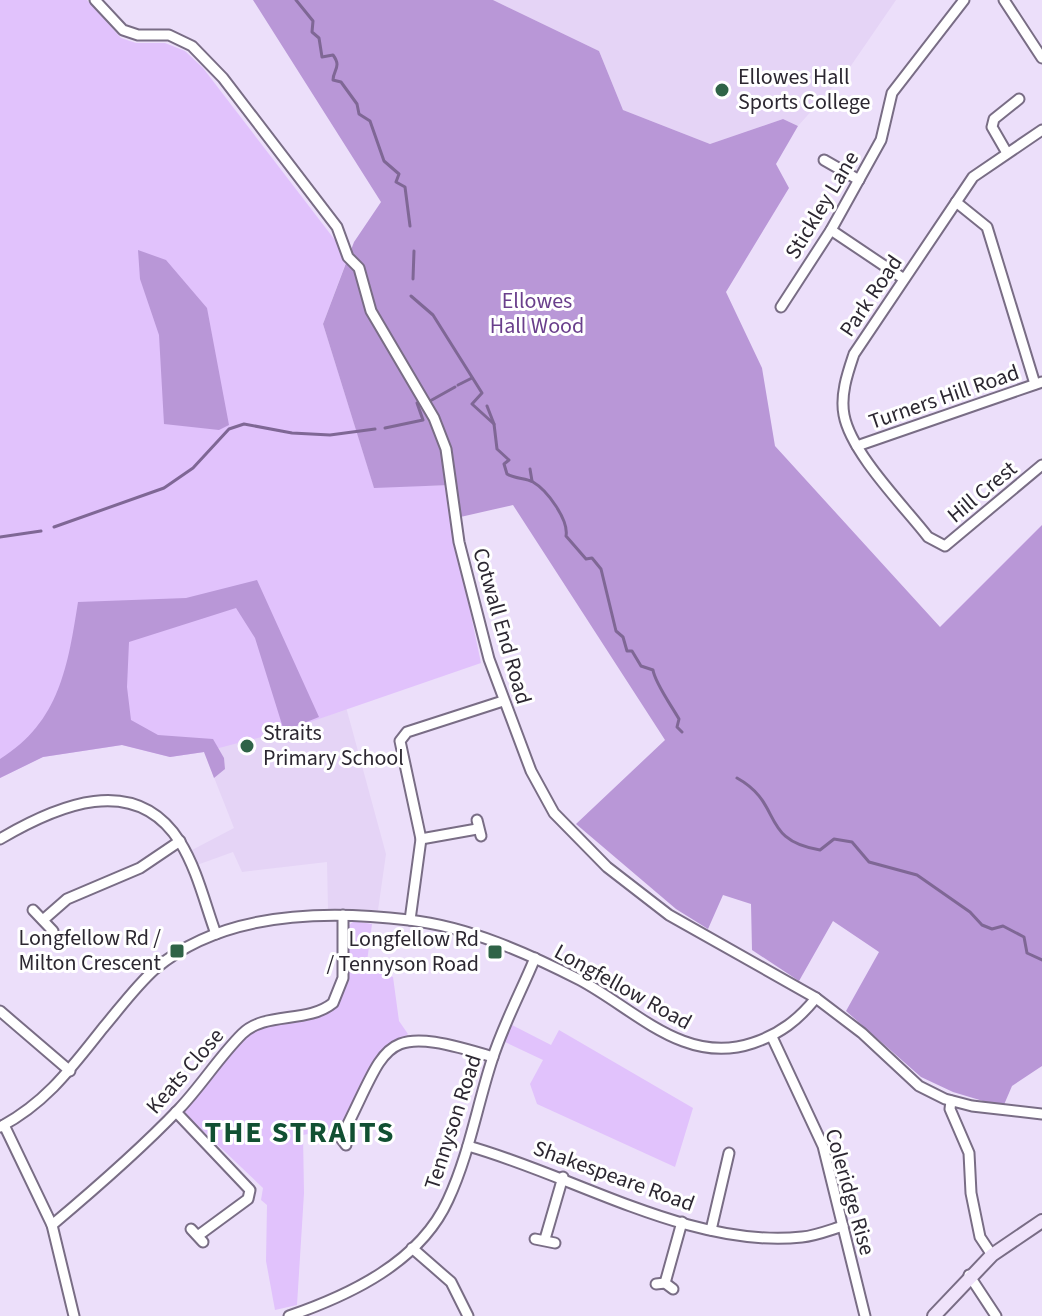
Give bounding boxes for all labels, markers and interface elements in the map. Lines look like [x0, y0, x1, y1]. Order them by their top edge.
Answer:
place label: Ellowes Hall Sports College [738, 61, 871, 118]
marker: Ellowes Hall Sports College [713, 81, 731, 99]
street label: Stickley Lane [777, 145, 867, 265]
street label: Park Road [832, 249, 910, 343]
park label: Ellowes Hall Wood [490, 285, 584, 342]
street label: Turners Hill Road [865, 356, 1023, 438]
street label: Hill Crest [940, 453, 1024, 531]
street label: Cotwall End Road [464, 544, 540, 708]
place label: Straits Primary School [263, 717, 404, 774]
marker: Straits Primary School [238, 737, 256, 755]
place label: Longfellow Rd / Milton Crescent [18, 922, 162, 979]
place label: Longfellow Rd / Tennyson Road [327, 923, 479, 980]
street label: Longfellow Road [548, 936, 698, 1038]
marker: Longfellow Rd / Milton Crescent [168, 942, 186, 960]
marker: Longfellow Rd / Tennyson Road [486, 943, 504, 961]
street label: Keats Close [138, 1021, 232, 1121]
street label: Tennyson Road [416, 1050, 490, 1194]
district label: THE STRAITS [204, 1111, 396, 1154]
street label: Coleridge Rise [817, 1125, 883, 1259]
street label: Shakespeare Road [529, 1132, 699, 1220]

